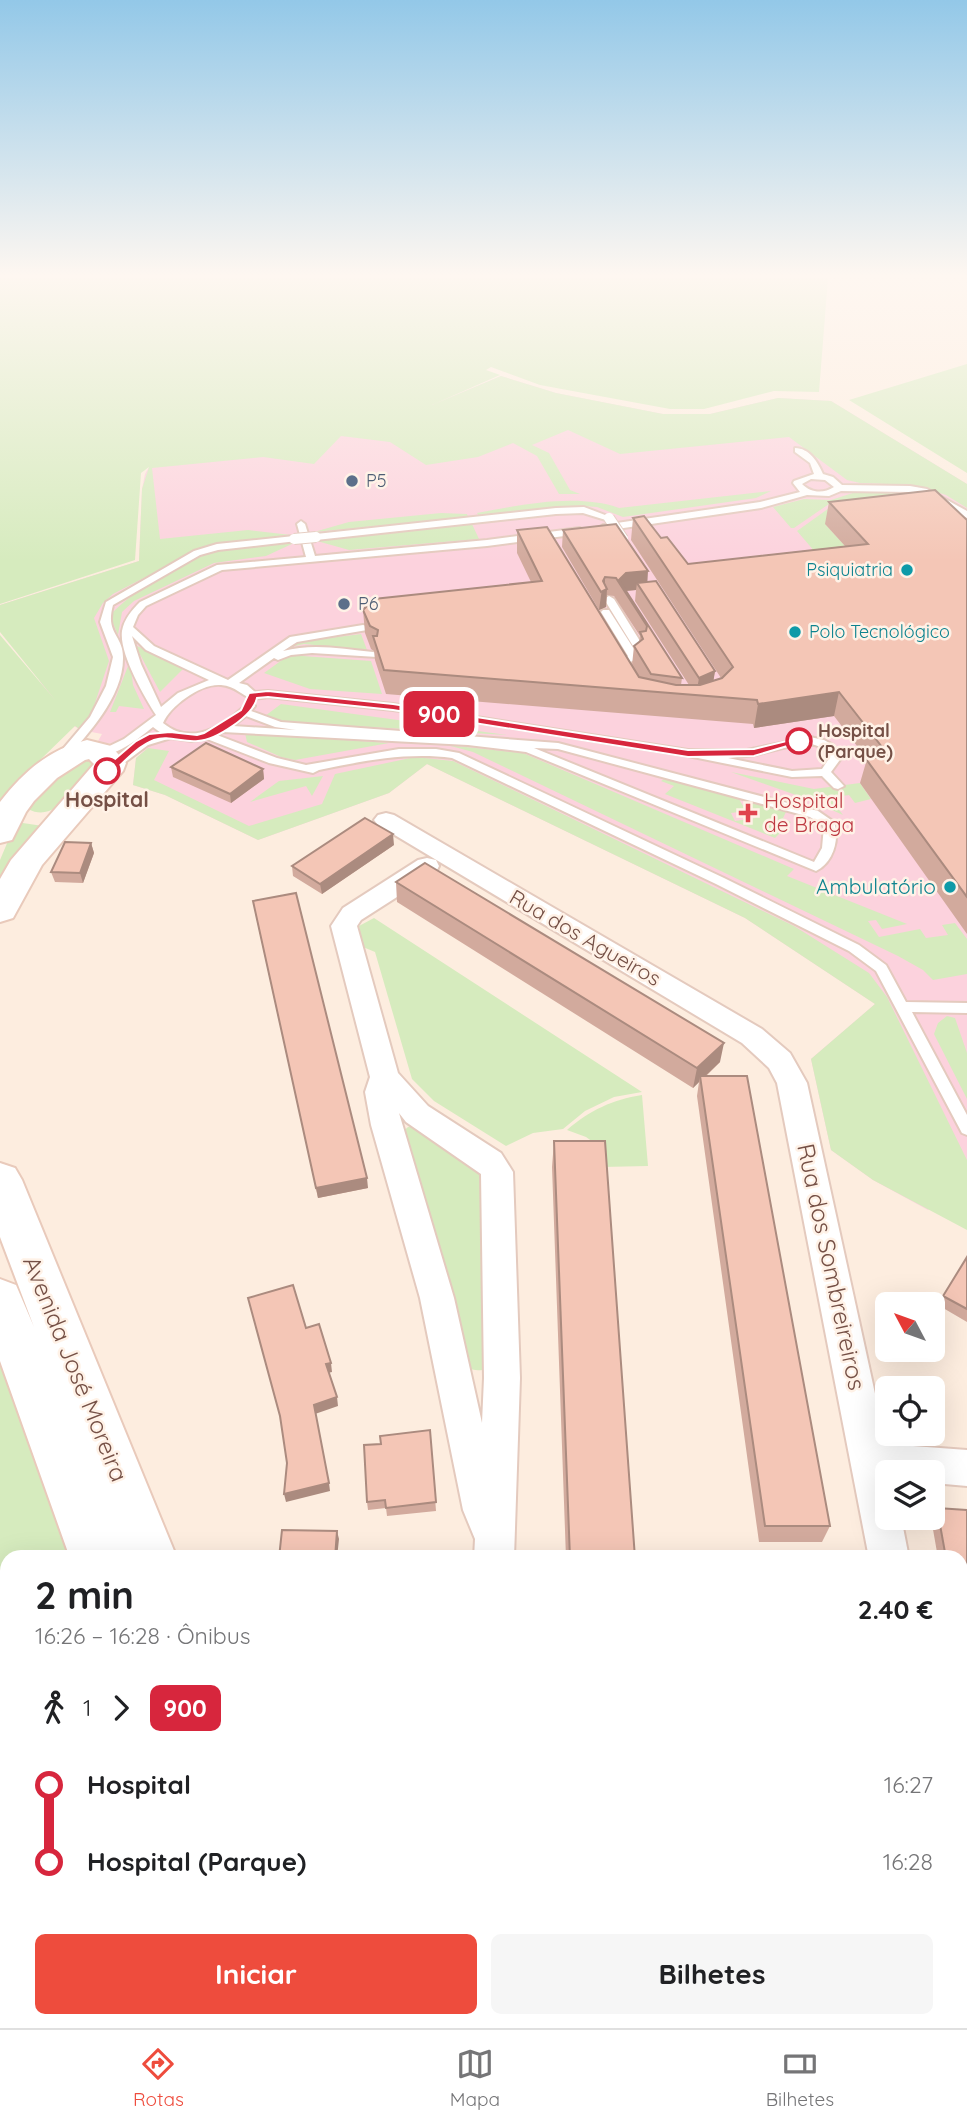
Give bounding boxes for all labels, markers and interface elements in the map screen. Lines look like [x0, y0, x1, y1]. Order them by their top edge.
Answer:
place label: P5 [366, 469, 387, 492]
marker: P5 [344, 473, 360, 489]
place label: Psiquiatria [806, 558, 893, 581]
marker: Psiquiatria [899, 562, 915, 578]
place label: P6 [358, 592, 379, 615]
marker: P6 [336, 596, 352, 612]
place label: Polo Tecnológico [809, 620, 950, 643]
marker: Polo Tecnológico [787, 624, 803, 640]
line badge: 900 [399, 691, 479, 737]
text: 900 [417, 699, 461, 729]
place label: Hospital (Parque) [818, 719, 893, 763]
marker: Hospital (Parque) [786, 728, 812, 754]
marker: Hospital [94, 758, 120, 784]
place label: Hospital [65, 786, 149, 812]
place label: Hospital de Braga [764, 787, 854, 837]
marker: Hospital de Braga [738, 803, 758, 823]
place label: Ambulatório [816, 873, 936, 899]
marker: Ambulatório [942, 879, 958, 895]
street label: Rua dos Agueiros [505, 883, 666, 991]
street label: Rua dos Sombreireiros [791, 1141, 873, 1393]
street label: Avenida José Moreira [17, 1252, 135, 1486]
north arrow [875, 1292, 945, 1362]
map controls [875, 1292, 945, 1530]
button: locate [875, 1376, 945, 1446]
button: layers [875, 1460, 945, 1530]
text: 2 min [35, 1571, 134, 1619]
text: 2.40 € [858, 1593, 933, 1626]
text: 16:26 – 16:28 · Ônibus [35, 1621, 251, 1650]
icon: walk [35, 1689, 73, 1727]
icon: forward [102, 1689, 140, 1727]
text: 1 [83, 1693, 92, 1722]
text: 900 [164, 1693, 207, 1723]
text: Hospital [87, 1768, 191, 1801]
text: 16:27 [884, 1770, 933, 1799]
text: Hospital (Parque) [87, 1845, 306, 1878]
text: 16:28 [883, 1847, 933, 1876]
button: Iniciar [35, 1934, 477, 2014]
button: Bilhetes [491, 1934, 933, 2014]
tab: Rotas [133, 2045, 184, 2111]
tab: Mapa [450, 2045, 500, 2111]
tab: Bilhetes [766, 2045, 834, 2111]

